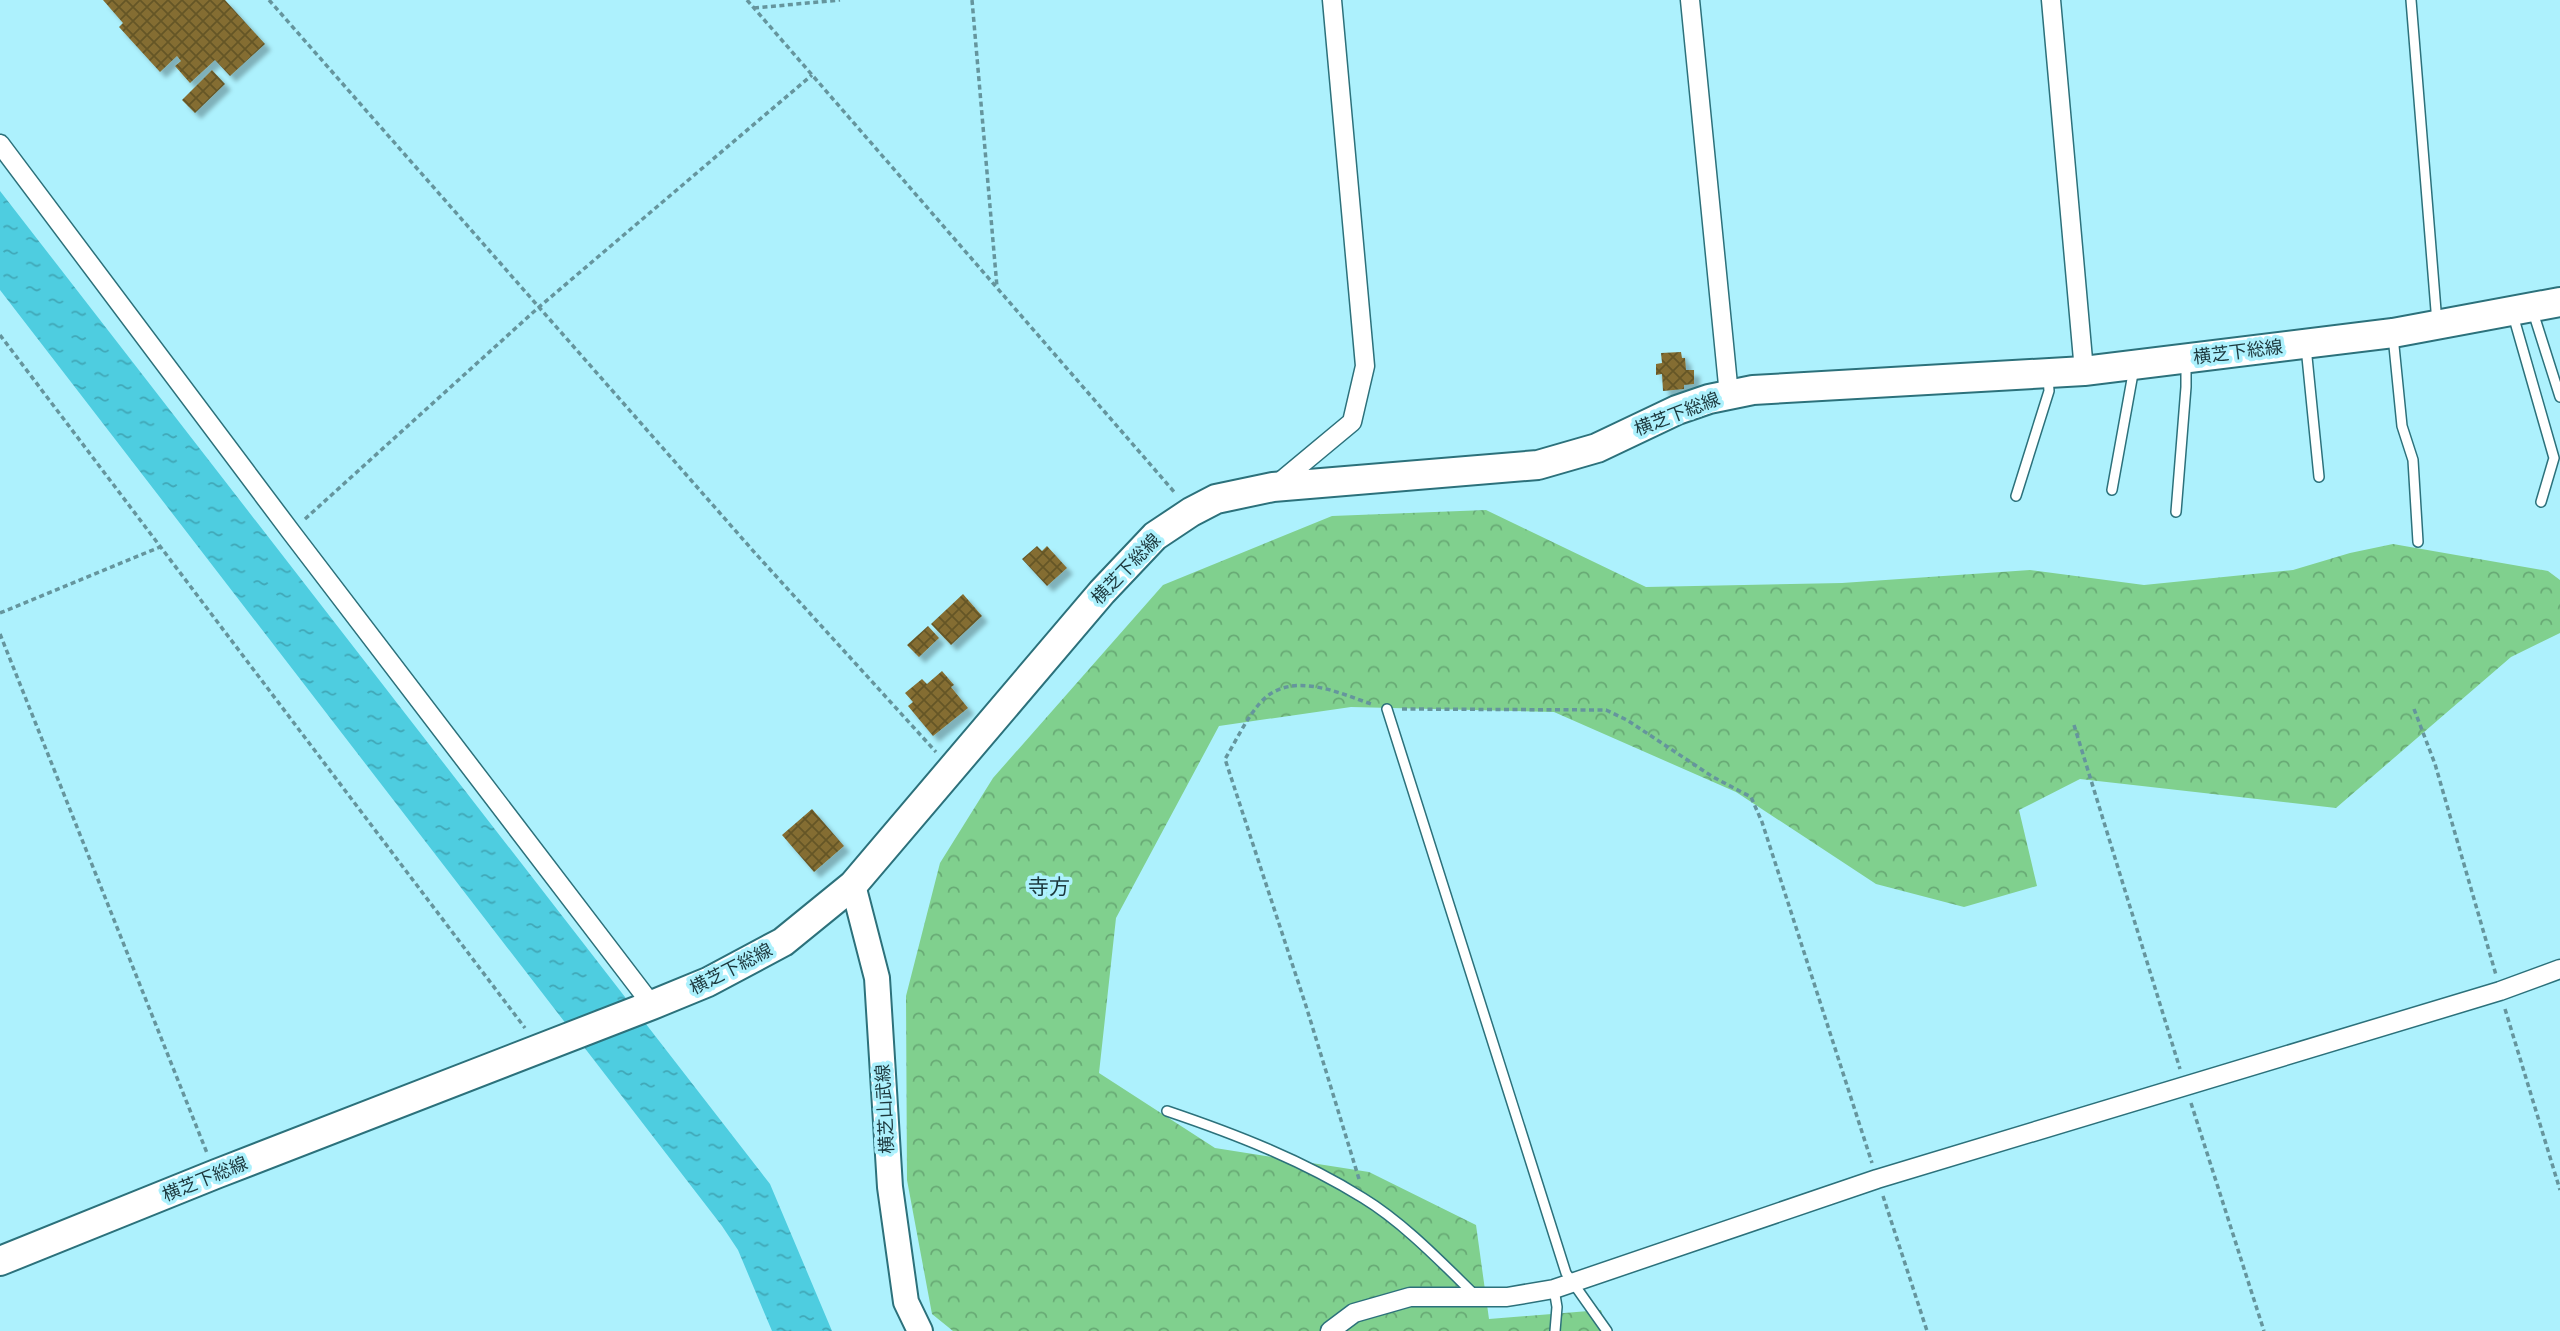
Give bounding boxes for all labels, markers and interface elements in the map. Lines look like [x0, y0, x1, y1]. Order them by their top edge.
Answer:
street label: 横芝下総線 [2192, 335, 2284, 368]
street label: 横芝下総線 [1631, 387, 1723, 440]
street label: 横芝下総線 [1086, 528, 1165, 609]
district label: 寺方 [1028, 873, 1070, 900]
street label: 横芝下総線 [685, 938, 776, 999]
street label: 横芝山武線 [871, 1063, 898, 1155]
street label: 横芝下総線 [159, 1151, 251, 1206]

